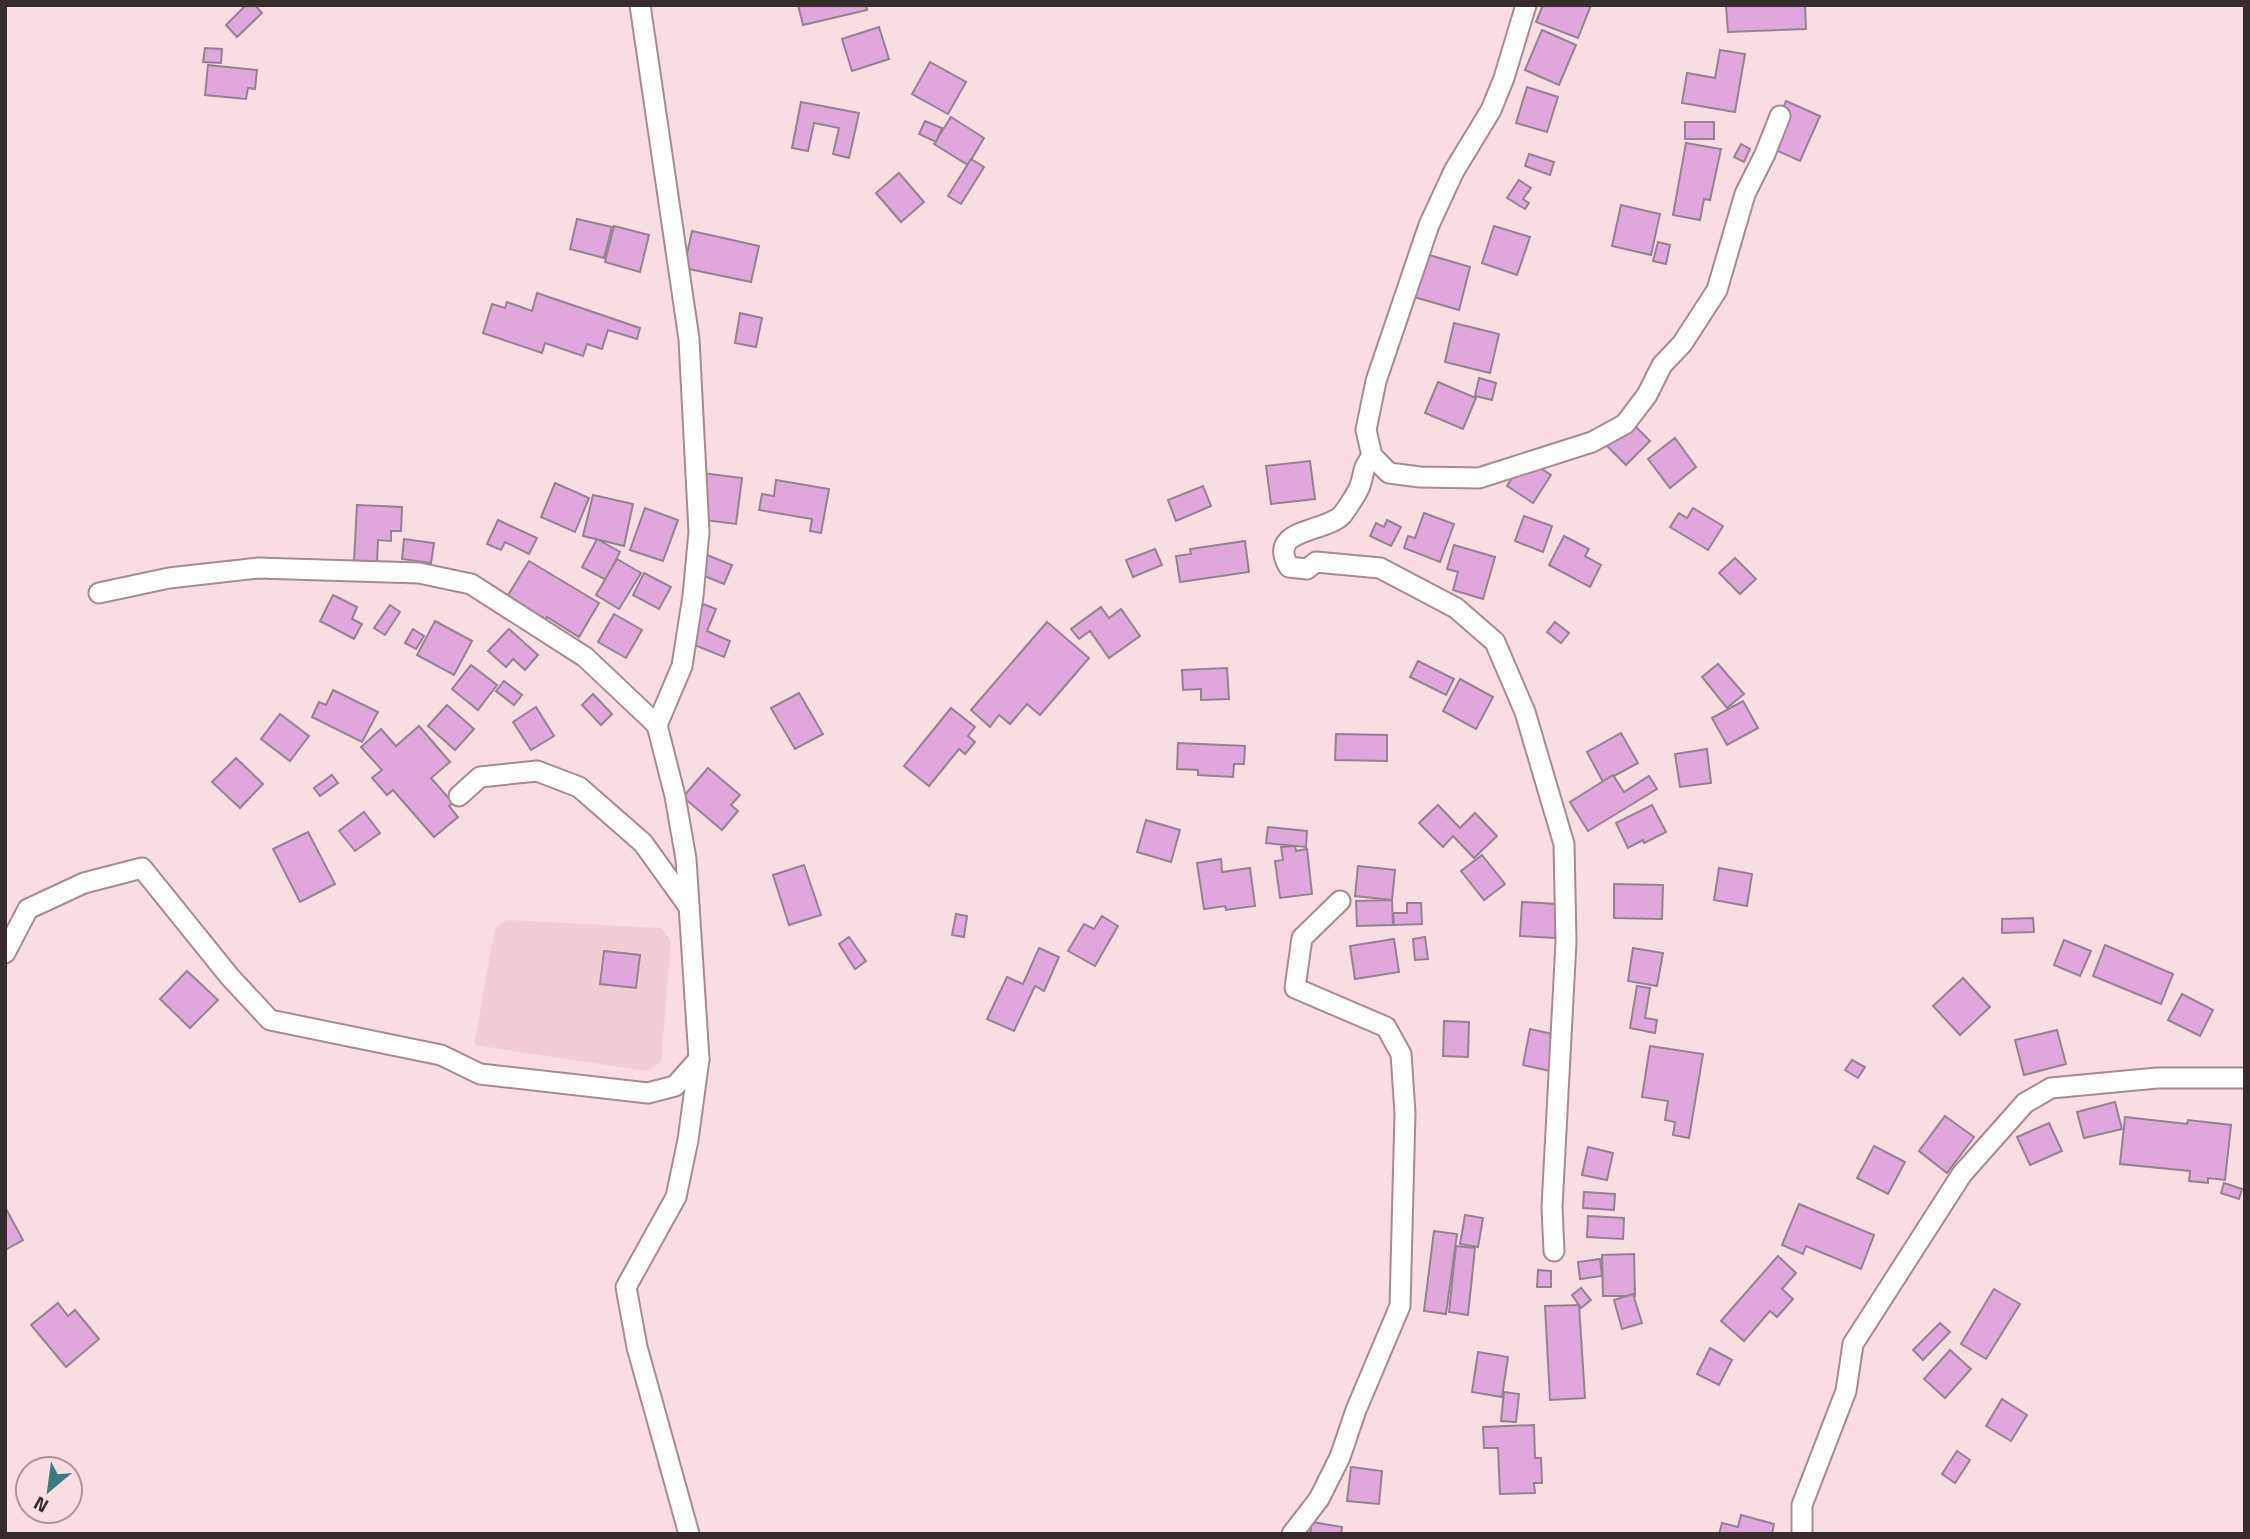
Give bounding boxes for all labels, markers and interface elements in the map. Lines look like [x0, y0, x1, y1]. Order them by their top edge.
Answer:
north arrow [14, 1455, 84, 1525]
text: N [28, 1489, 53, 1521]

